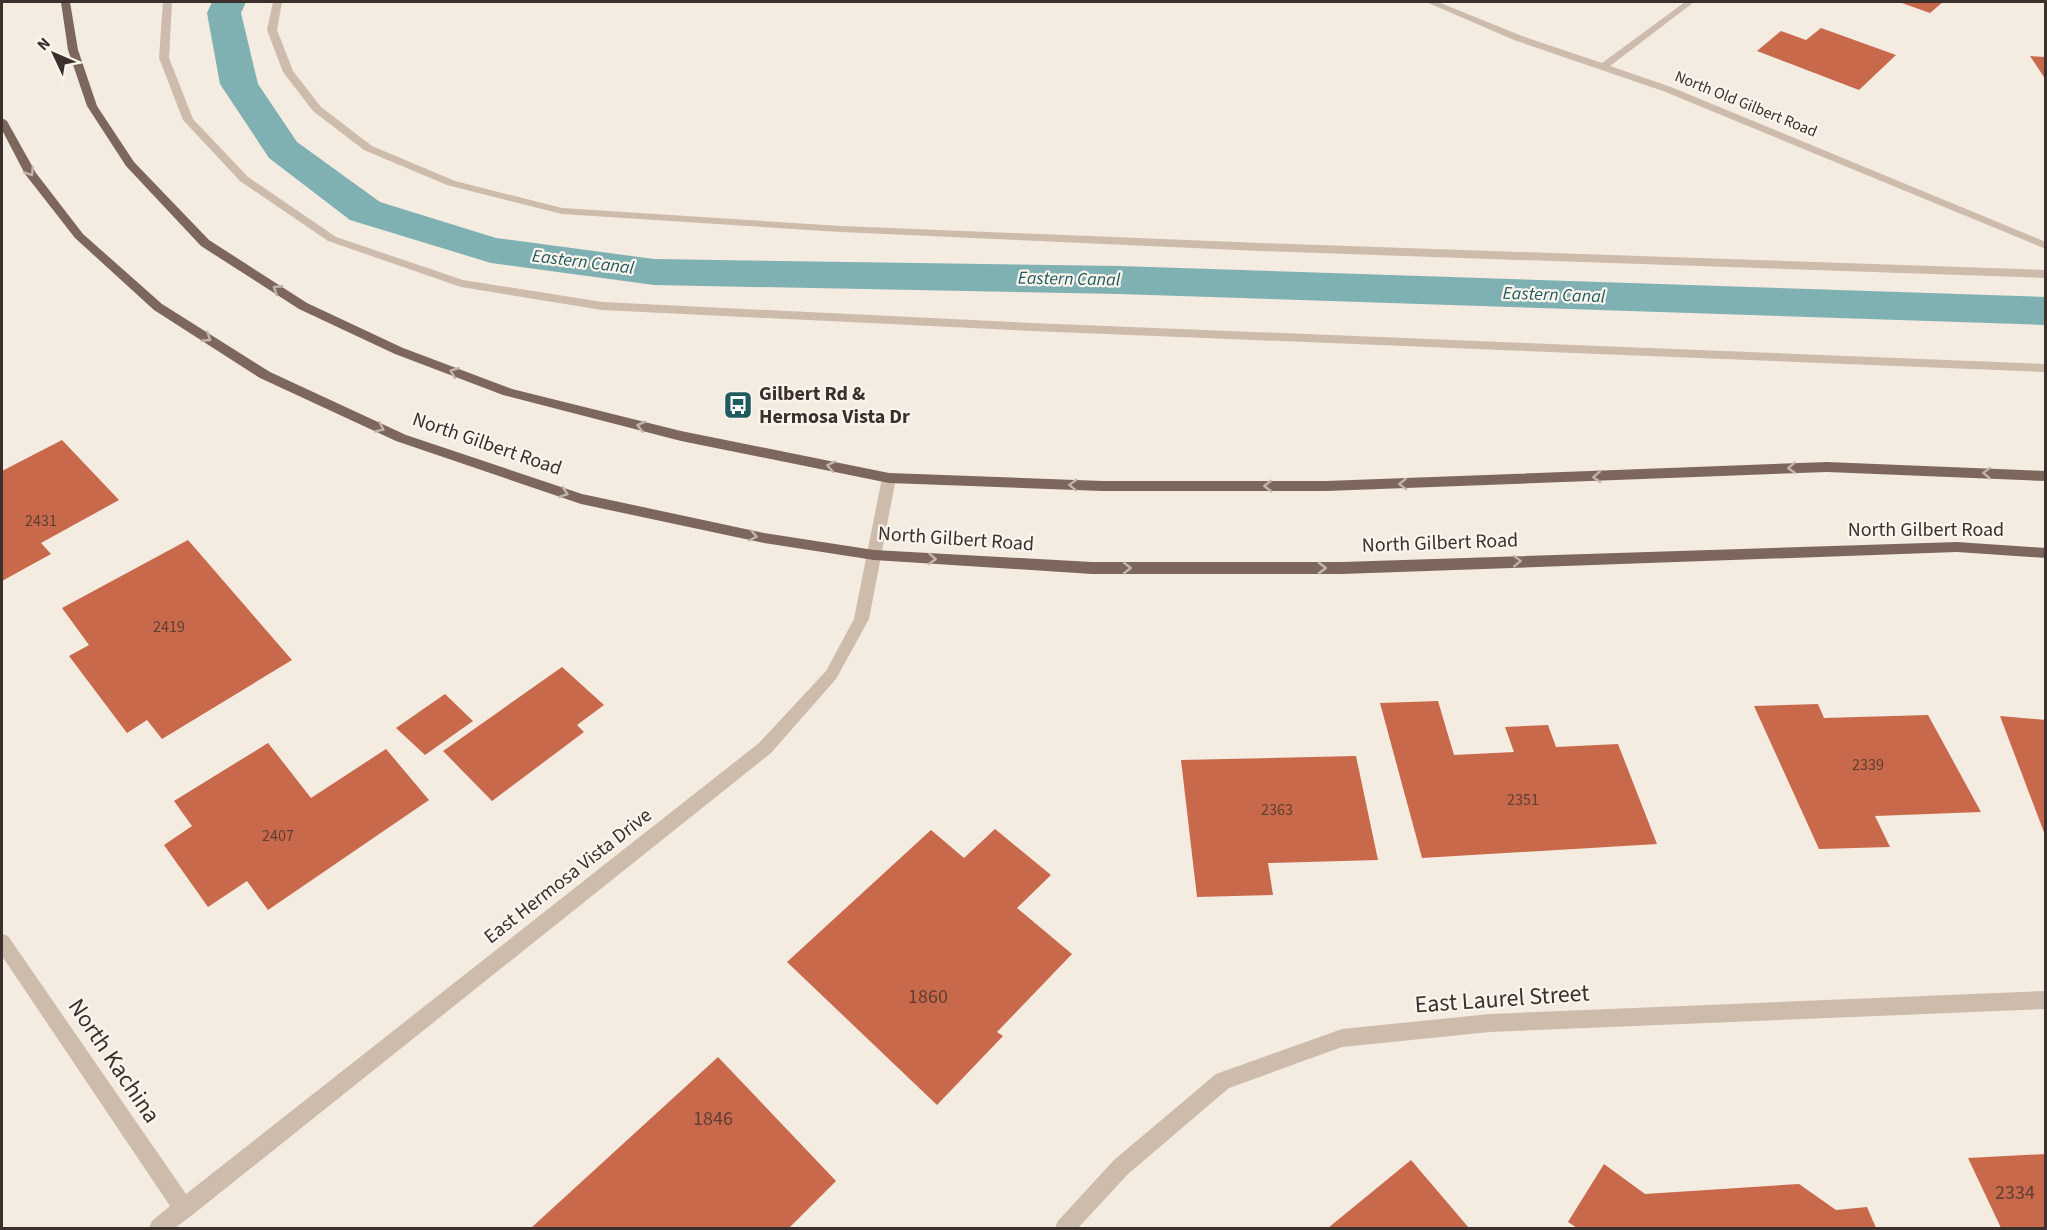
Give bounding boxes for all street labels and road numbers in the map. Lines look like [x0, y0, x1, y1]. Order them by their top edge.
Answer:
street label: North Old Gilbert Road [1671, 65, 1821, 143]
street label: North Gilbert Road [409, 405, 565, 483]
street label: North Gilbert Road [1848, 516, 2004, 544]
street label: North Gilbert Road [877, 520, 1035, 558]
street label: North Gilbert Road [1361, 526, 1519, 560]
street label: East Hermosa Vista Drive [478, 801, 658, 950]
street label: East Laurel Street [1413, 975, 1591, 1023]
street label: North Kachina [59, 992, 169, 1130]

